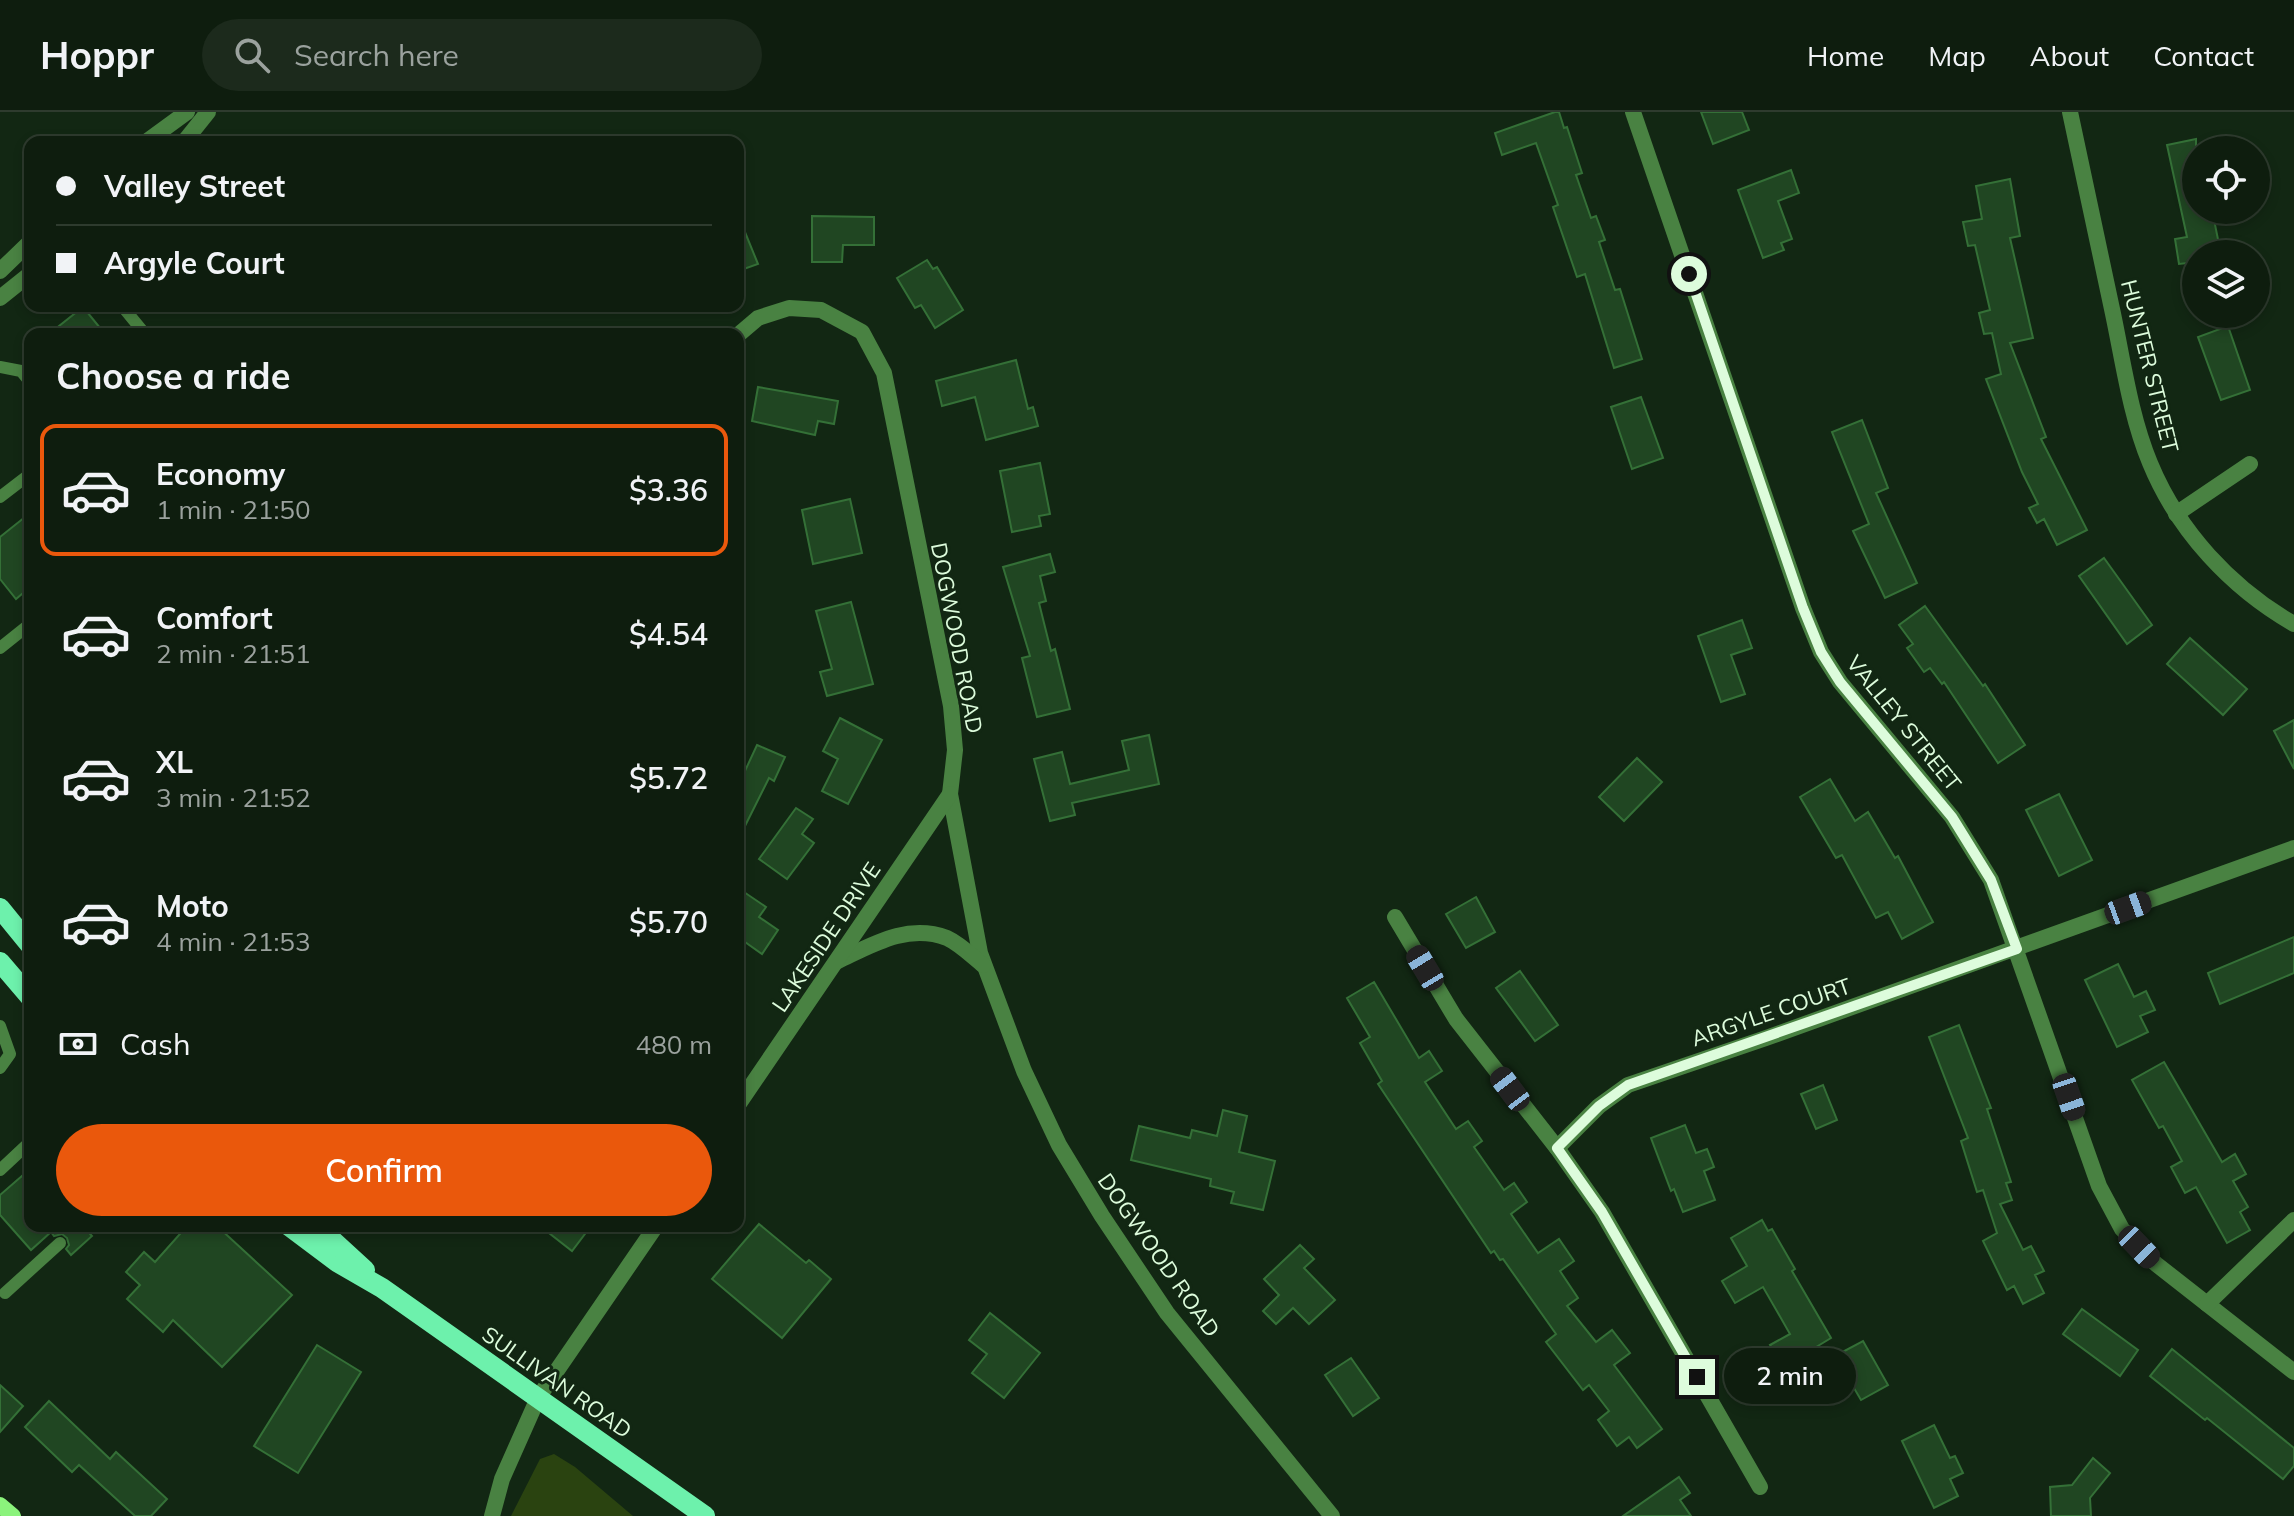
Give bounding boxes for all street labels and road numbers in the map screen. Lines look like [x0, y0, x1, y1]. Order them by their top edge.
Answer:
street label: HUNTER STREET [2115, 277, 2185, 455]
street label: DOGWOOD ROAD [925, 540, 989, 736]
street label: VALLEY STREET [1841, 649, 1967, 797]
street label: LAKESIDE DRIVE [766, 857, 886, 1017]
street label: ARGYLE COURT [1687, 972, 1855, 1052]
street label: DOGWOOD ROAD [1092, 1168, 1226, 1342]
street label: SULLIVAN ROAD [477, 1320, 637, 1444]

